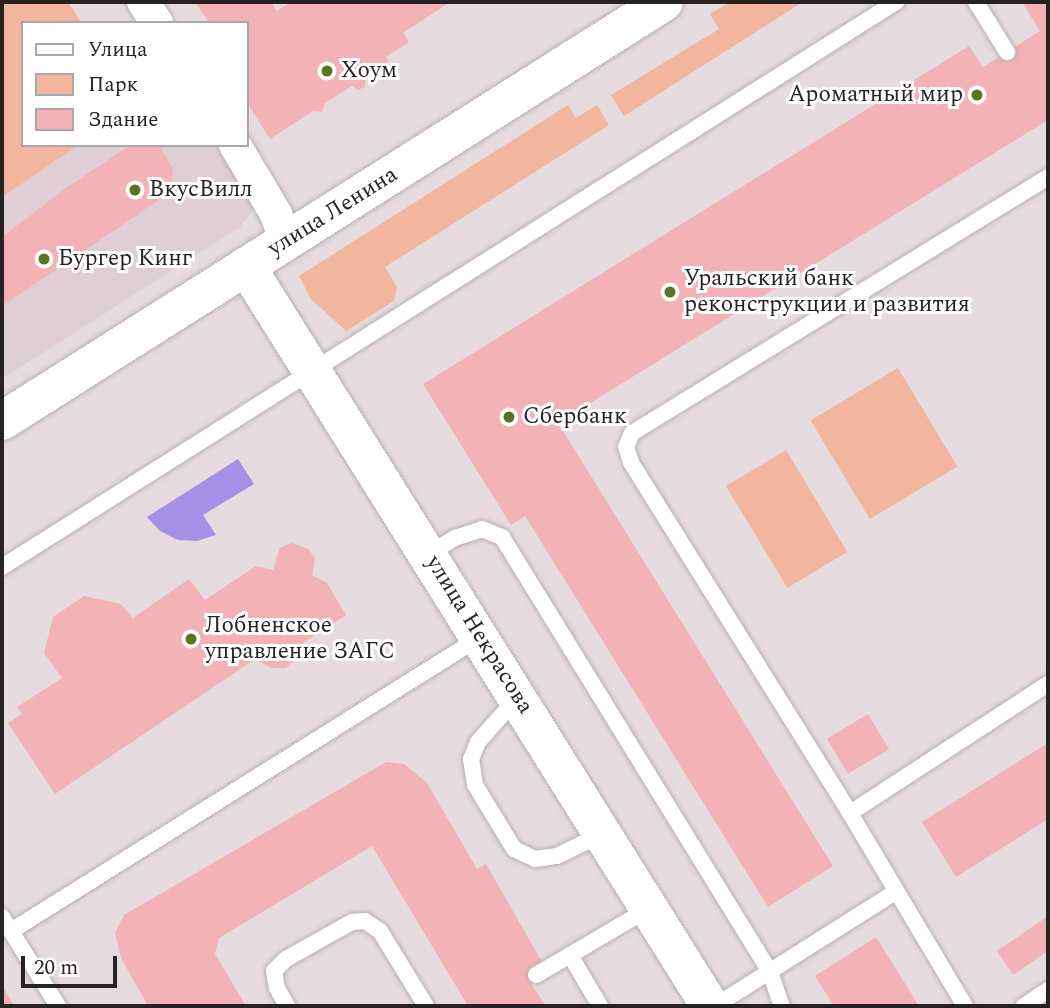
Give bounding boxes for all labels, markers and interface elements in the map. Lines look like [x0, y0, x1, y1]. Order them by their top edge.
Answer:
legend [21, 21, 248, 147]
text: Улица [88, 34, 147, 66]
place label: Хоум [341, 57, 397, 85]
marker: Хоум [319, 63, 335, 79]
text: Парк [88, 69, 138, 101]
place label: Ароматный мир [788, 81, 963, 109]
marker: Ароматный мир [969, 87, 985, 103]
text: Здание [88, 104, 158, 136]
street label: улица Ленина [263, 161, 403, 263]
place label: ВкусВилл [149, 176, 253, 204]
marker: ВкусВилл [127, 182, 143, 198]
place label: Бургер Кинг [58, 245, 192, 273]
marker: Бургер Кинг [36, 251, 52, 267]
place label: Уральский банк реконструкции и развития [684, 265, 970, 319]
marker: Уральский банк реконструкции и развития [662, 284, 678, 300]
place label: Сбербанк [523, 403, 627, 431]
marker: Сбербанк [501, 409, 517, 425]
street label: улица Некрасова [419, 551, 539, 719]
place label: Лобненское управление ЗАГС [205, 612, 395, 666]
marker: Лобненское управление ЗАГС [183, 631, 199, 647]
scale bar [24, 942, 121, 986]
text: 20 m [34, 952, 78, 984]

